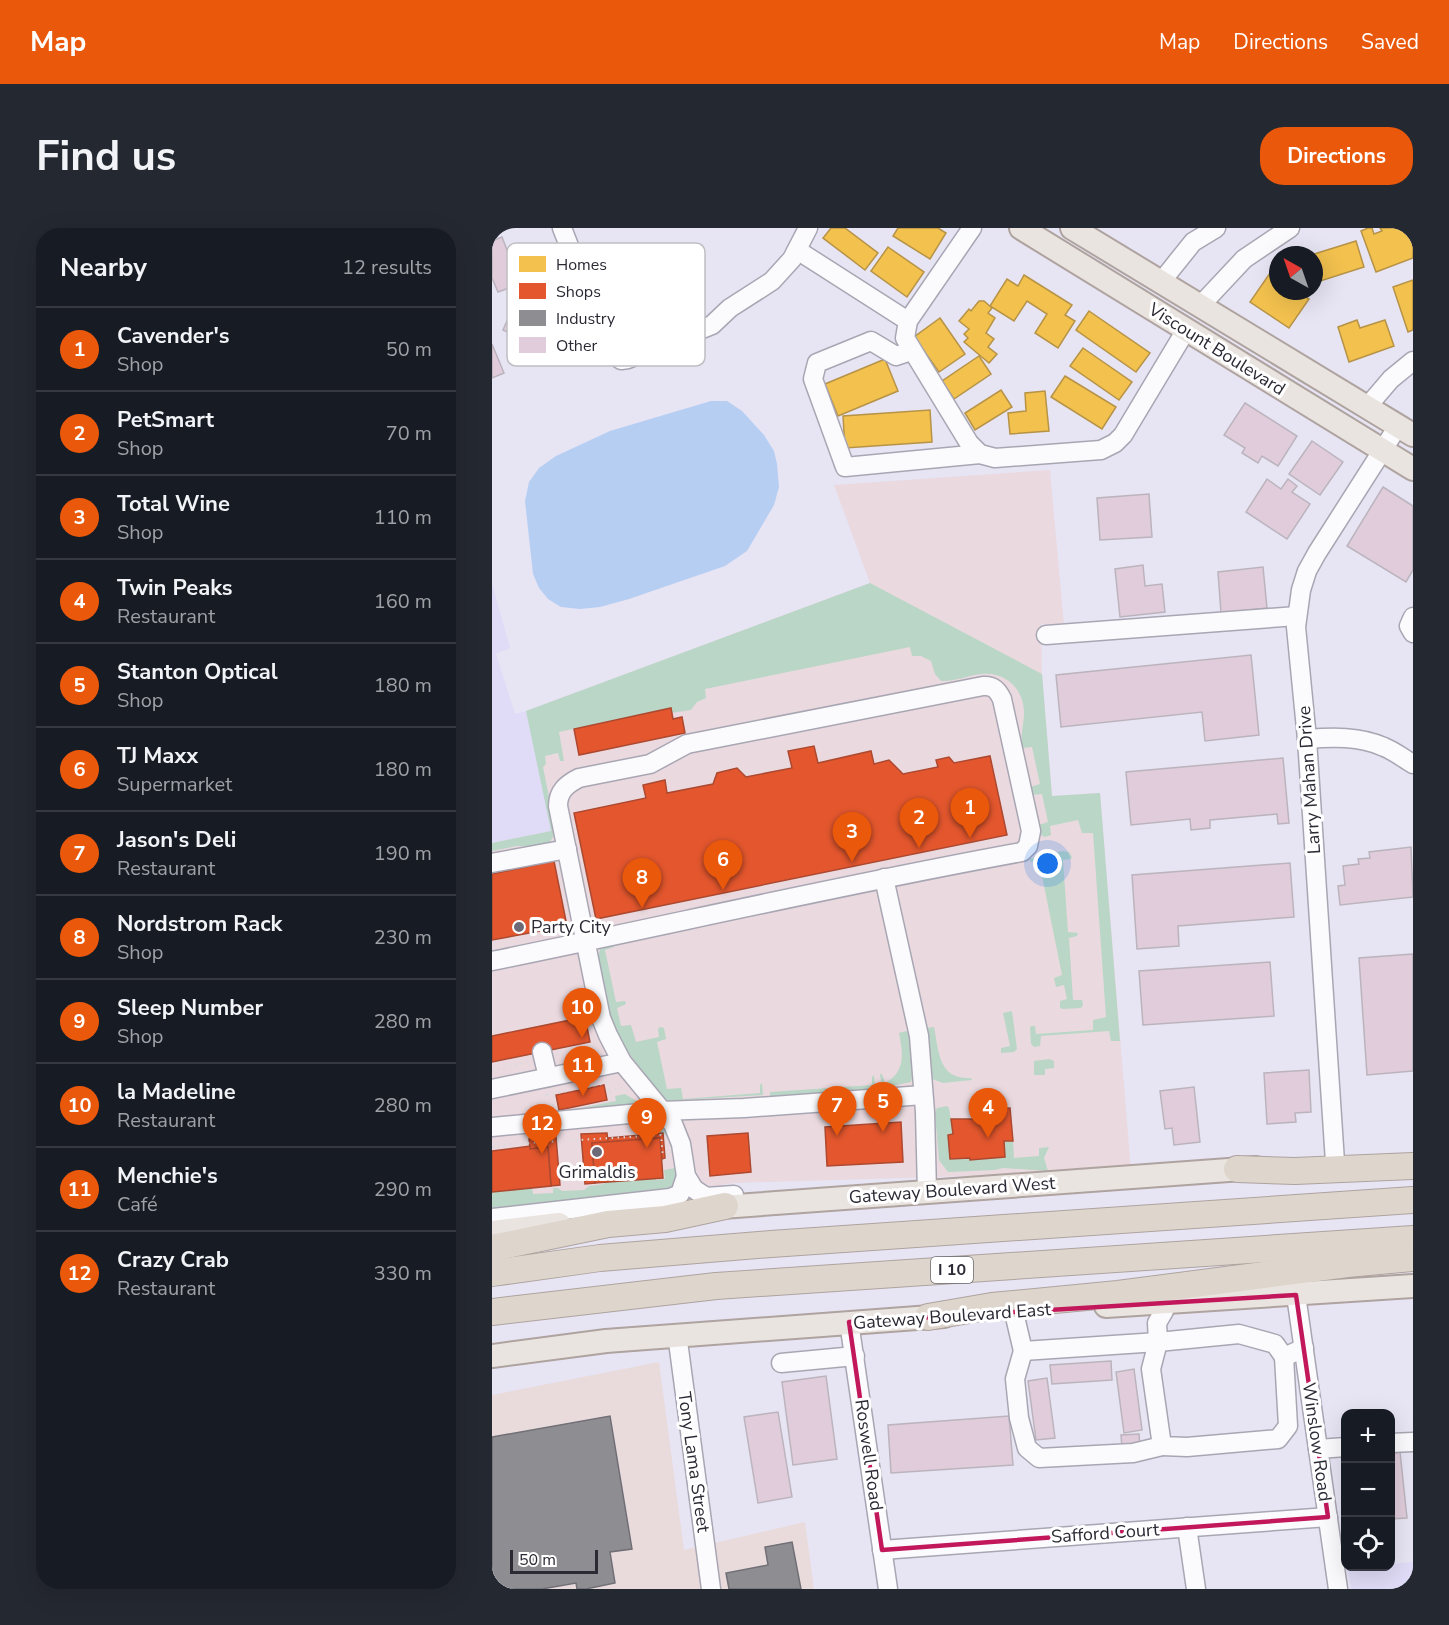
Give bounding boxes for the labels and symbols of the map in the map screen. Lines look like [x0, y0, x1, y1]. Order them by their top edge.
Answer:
legend [507, 243, 705, 366]
north arrow [1269, 246, 1323, 300]
text: Homes [556, 254, 607, 276]
text: Shops [556, 281, 601, 303]
street label: Viscount Boulevard [1143, 297, 1290, 401]
text: Industry [556, 308, 616, 330]
text: Other [556, 335, 597, 357]
street label: Larry Mahan Drive [1292, 705, 1326, 855]
pin: 1 [950, 788, 990, 838]
pin: 2 [900, 798, 938, 848]
pin: 3 [832, 812, 872, 862]
pin: 6 [704, 840, 742, 890]
your location [1033, 849, 1062, 878]
pin: 8 [622, 858, 662, 908]
place label: Party City [531, 915, 611, 939]
marker: Party City [512, 920, 526, 934]
pin: 10 [562, 988, 602, 1038]
pin: 11 [564, 1046, 602, 1096]
pin: 5 [864, 1082, 902, 1132]
pin: 7 [818, 1086, 856, 1136]
pin: 4 [968, 1088, 1008, 1138]
pin: 9 [628, 1098, 666, 1148]
pin: 12 [523, 1104, 562, 1154]
marker: Grimaldis [590, 1145, 604, 1159]
place label: Grimaldis [558, 1160, 636, 1184]
street label: Gateway Boulevard West [848, 1171, 1057, 1209]
road number: I 10 [931, 1257, 973, 1283]
street label: Gateway Boulevard East [852, 1297, 1052, 1335]
street label: Winslow Road [1297, 1381, 1337, 1503]
street label: Tony Lama Street [672, 1390, 716, 1534]
street label: Roswell Road [849, 1398, 889, 1512]
street label: Safford Court [1050, 1517, 1161, 1549]
scale bar [510, 1547, 598, 1574]

